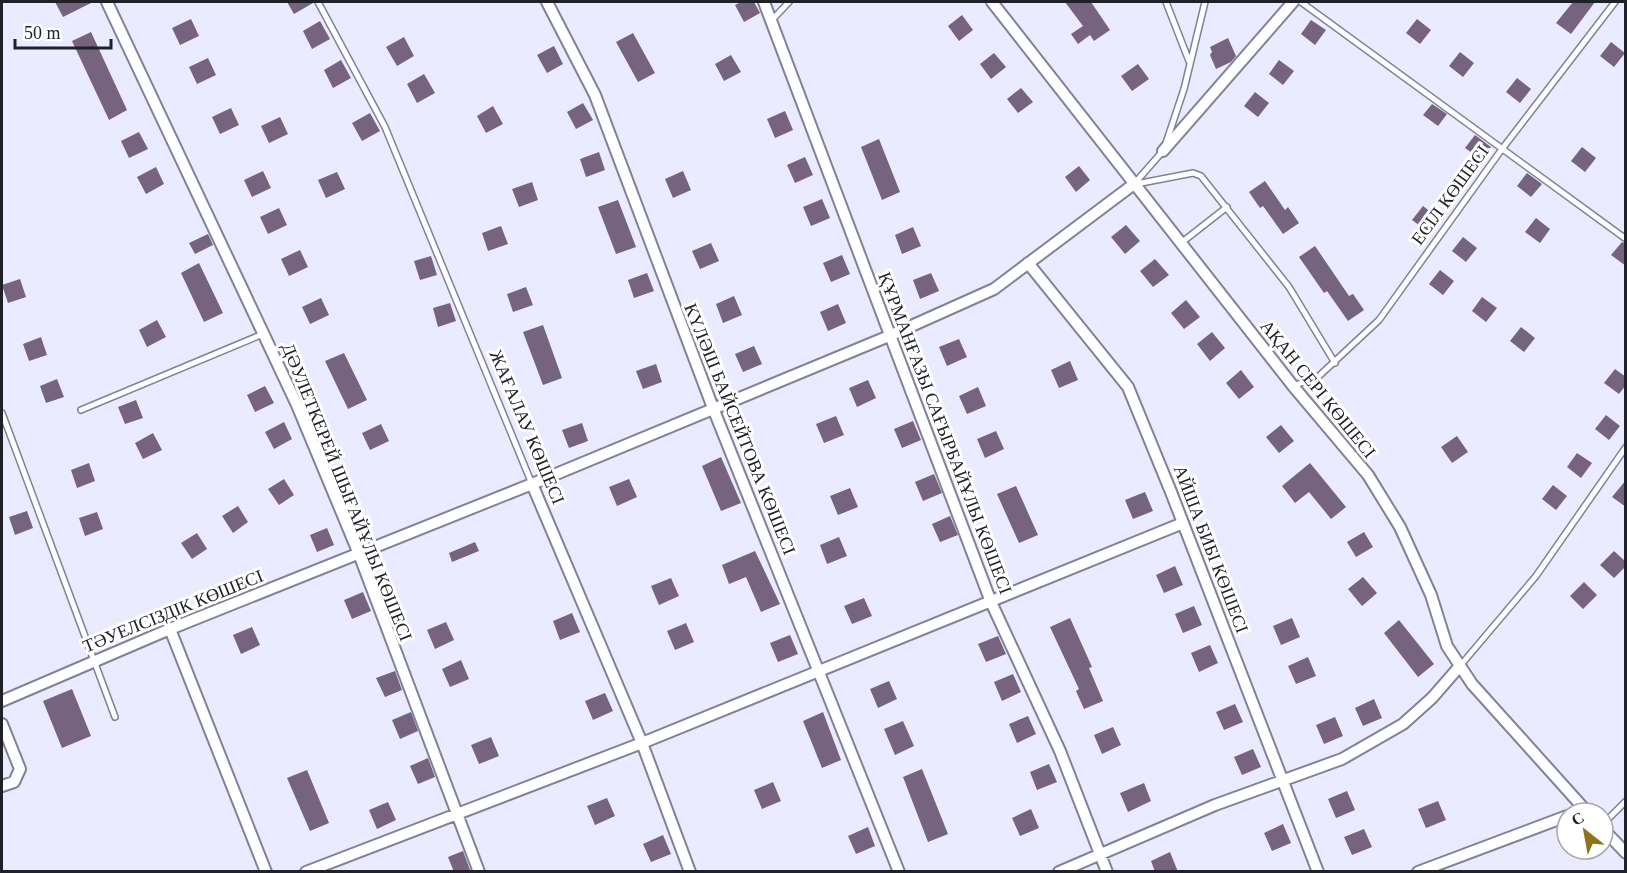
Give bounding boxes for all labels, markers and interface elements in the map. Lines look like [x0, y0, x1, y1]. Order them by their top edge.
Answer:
scale bar [15, 12, 111, 50]
text: 50 m [24, 23, 61, 43]
street label: ЕСІЛ КӨШЕСІ [1407, 141, 1493, 249]
street label: ҚҰРМАНҒАЗЫ САҒЫРБАЙҰЛЫ КӨШЕСІ [874, 269, 1016, 597]
street label: КҮЛӘШ БАЙСЕЙТОВА КӨШЕСІ [680, 300, 800, 558]
street label: АҚАН СЕРІ КӨШЕСІ [1256, 316, 1380, 462]
street label: ДӘУЛЕТКЕРЕЙ ШЫҒАЙҰЛЫ КӨШЕСІ [278, 340, 416, 644]
street label: ЖАҒАЛАУ КӨШЕСІ [485, 347, 569, 507]
street label: АЙША БИБІ КӨШЕСІ [1170, 462, 1252, 636]
street label: ТӘУЕЛСІЗДІК КӨШЕСІ [80, 566, 266, 656]
north arrow [1555, 801, 1615, 861]
text: С [1568, 808, 1587, 829]

